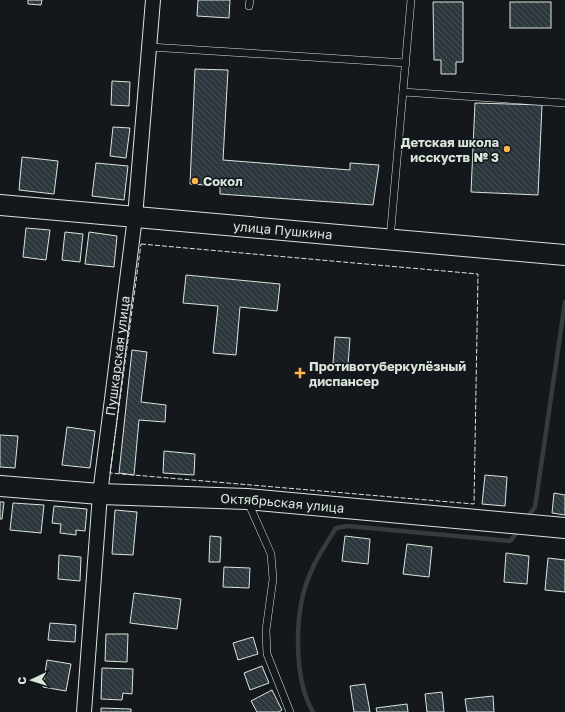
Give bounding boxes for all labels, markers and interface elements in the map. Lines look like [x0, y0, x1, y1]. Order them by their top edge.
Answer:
place label: Детская школа исскуств № 3 [401, 134, 499, 165]
marker: Детская школа исскуств № 3 [502, 144, 512, 154]
place label: Сокол [203, 173, 243, 189]
marker: Сокол [190, 176, 200, 186]
street label: улица Пушкина [233, 218, 333, 242]
street label: Пушкарская улица [102, 295, 133, 417]
place label: Противотуберкулёзный диспансер [309, 358, 466, 389]
marker: Противотуберкулёзный диспансер [294, 367, 306, 379]
street label: Октябрьская улица [220, 490, 345, 516]
north arrow [12, 660, 52, 700]
text: С [15, 676, 28, 685]

